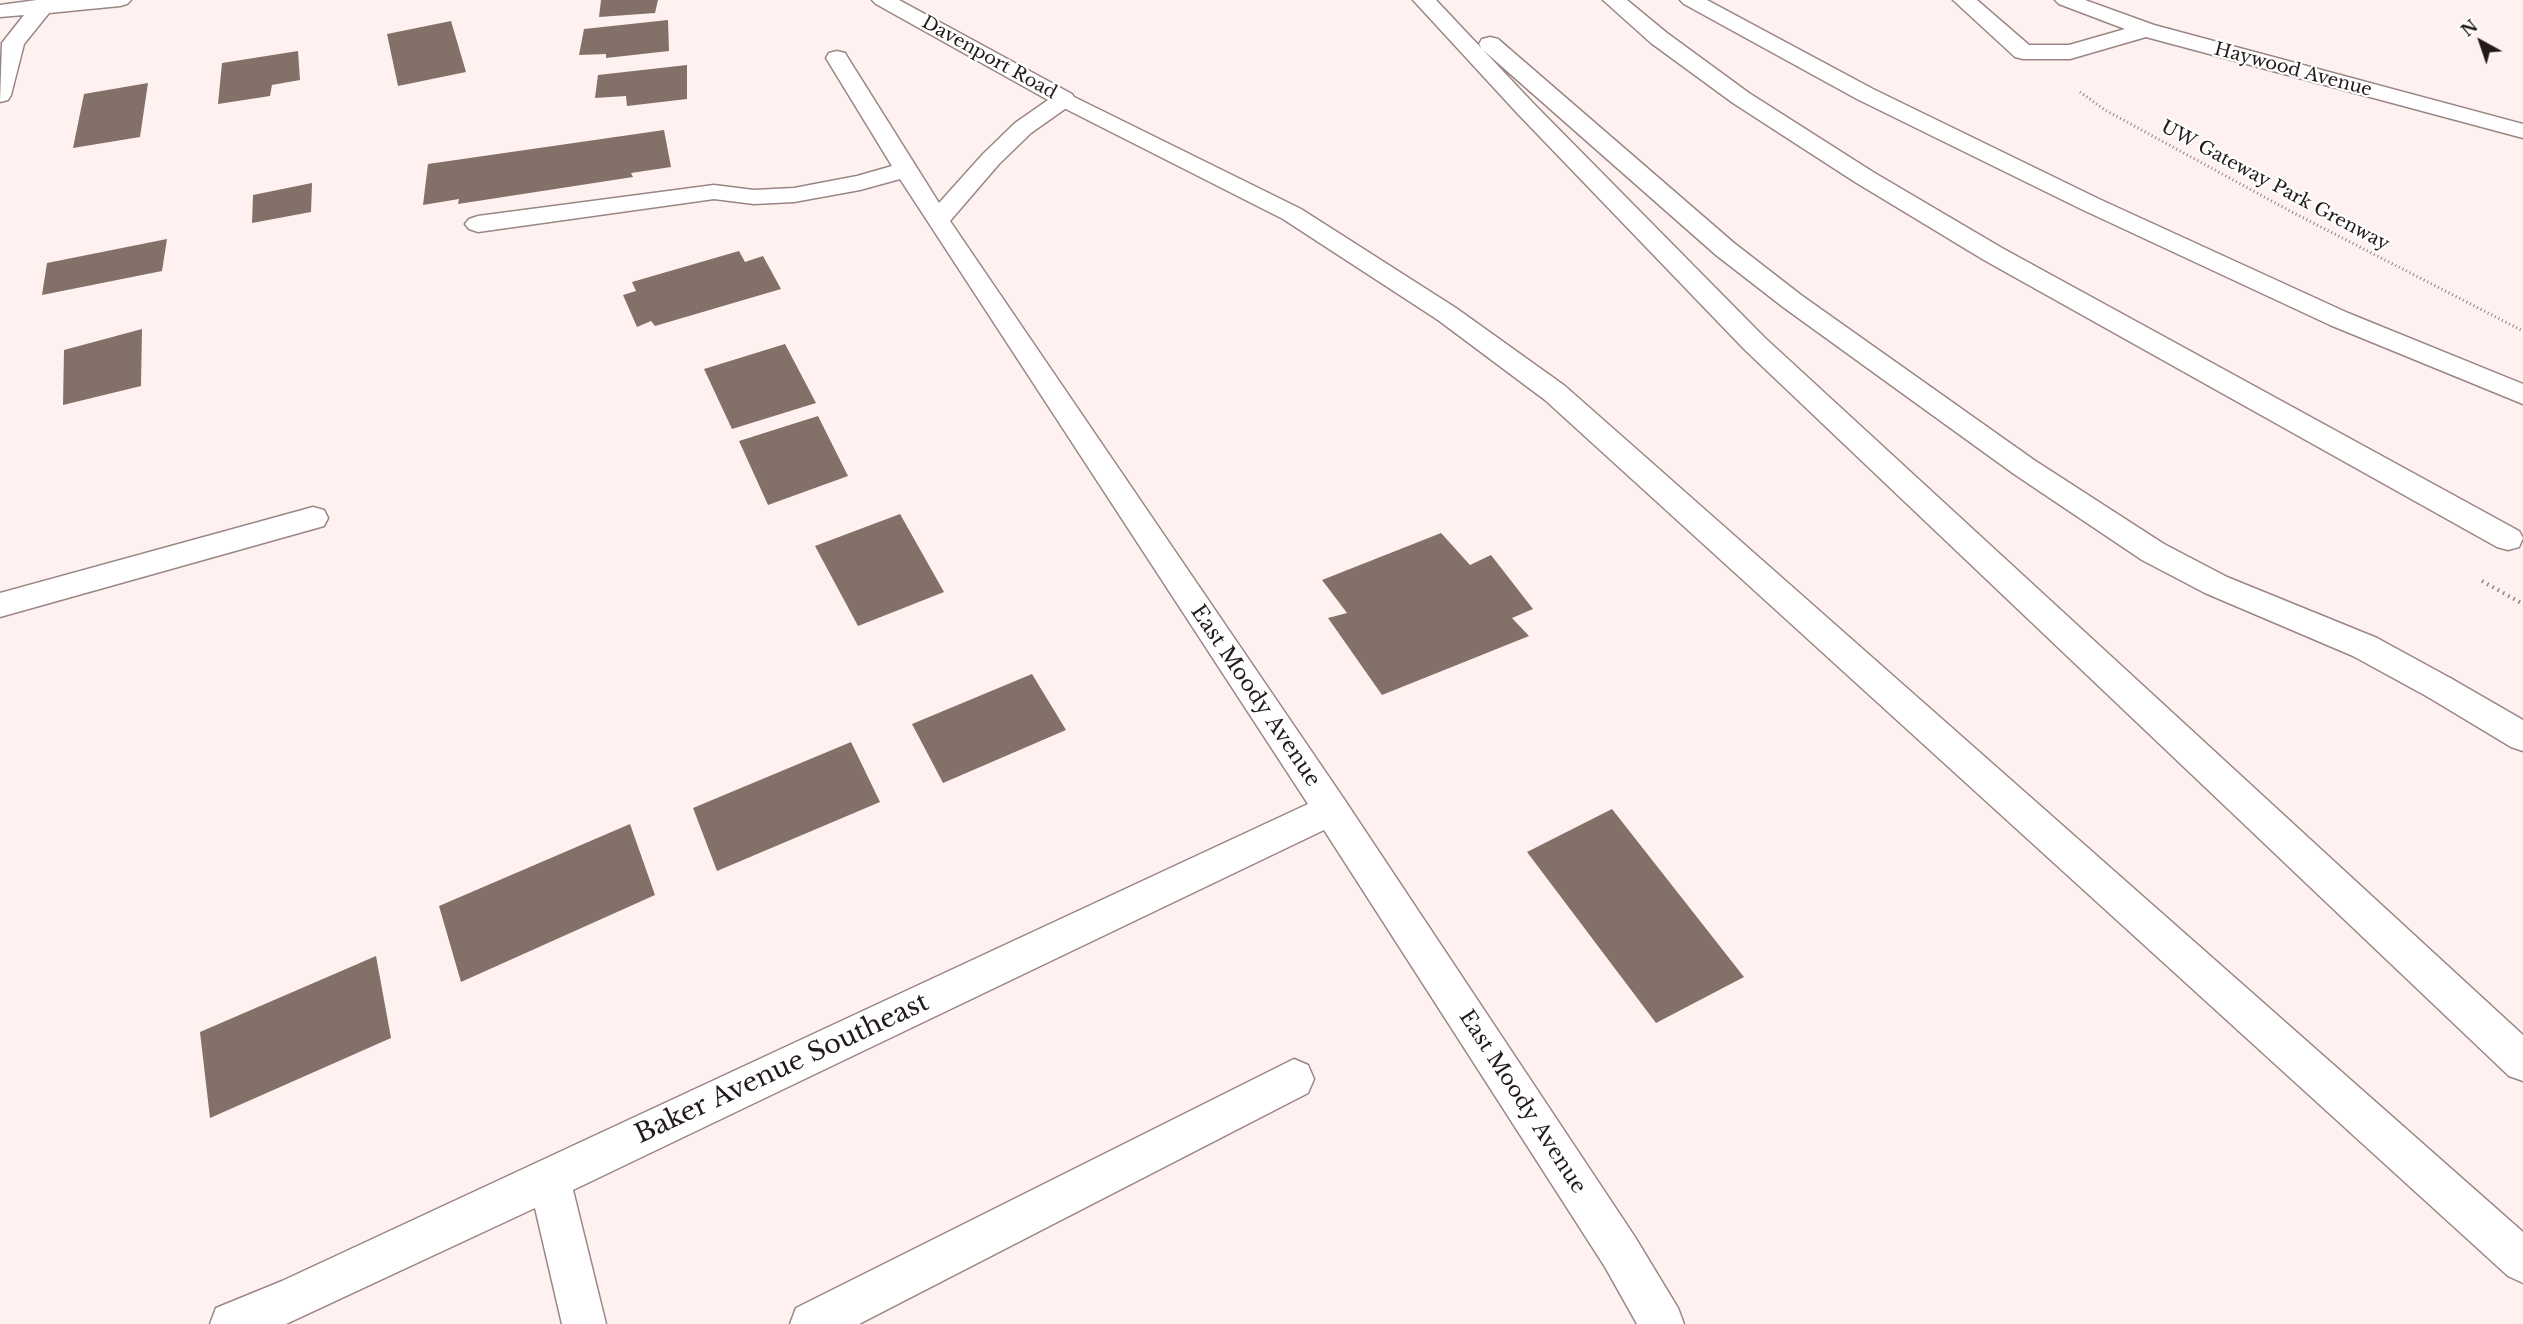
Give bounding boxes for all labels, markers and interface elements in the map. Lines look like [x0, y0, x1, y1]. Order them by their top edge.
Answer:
street label: Davenport Road [918, 12, 1060, 104]
north arrow [2451, 12, 2511, 72]
text: N [2457, 16, 2482, 41]
street label: Haywood Avenue [2212, 39, 2374, 101]
street label: UW Gateway Park Grenway [2157, 117, 2393, 255]
street label: East Moody Avenue [1185, 600, 1325, 792]
street label: Baker Avenue Southeast [630, 987, 934, 1151]
street label: East Moody Avenue [1453, 1006, 1591, 1198]

